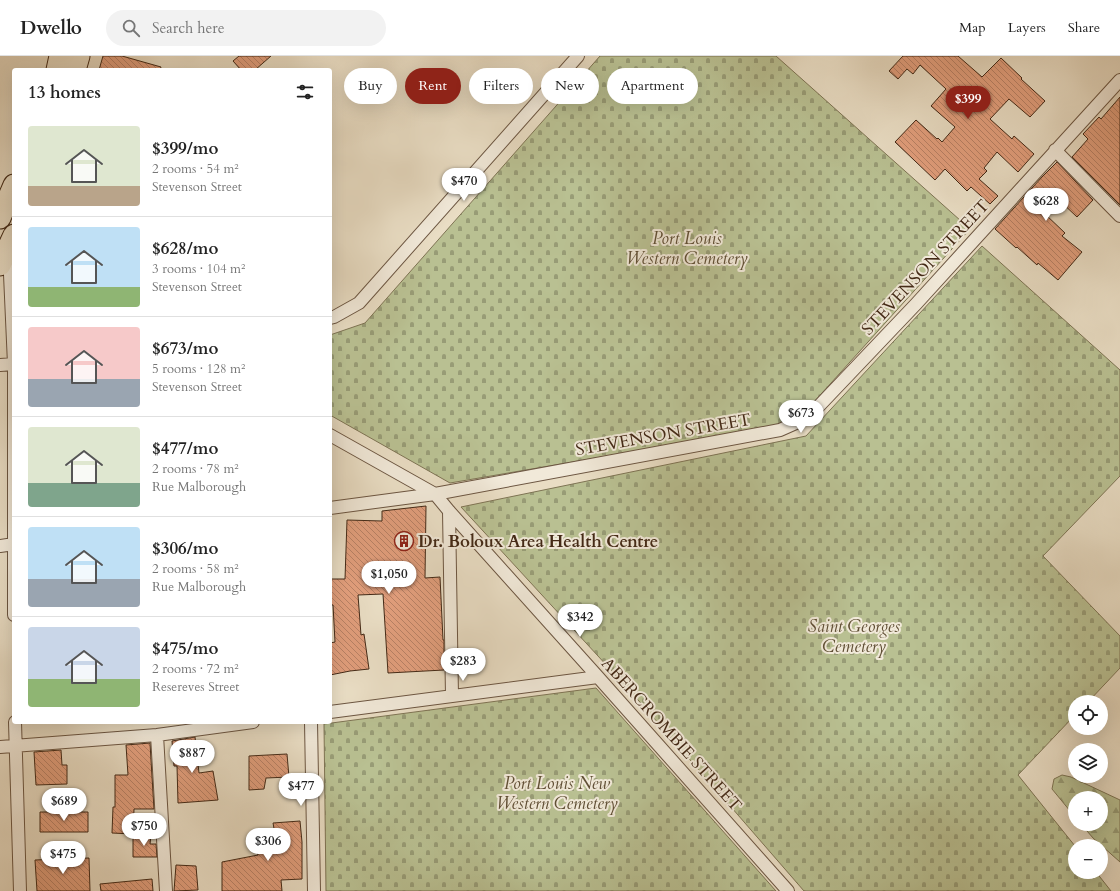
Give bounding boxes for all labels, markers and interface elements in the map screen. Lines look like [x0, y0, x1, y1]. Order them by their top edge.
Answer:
search box [106, 10, 386, 46]
text: Dwello [20, 15, 82, 41]
icon: search [120, 17, 142, 39]
text: Search here [152, 18, 225, 38]
text: Map [959, 18, 986, 37]
text: Layers [1008, 18, 1046, 37]
text: Share [1068, 18, 1100, 37]
chip: Buy [344, 68, 397, 104]
chip: Rent [405, 68, 461, 104]
chip: Filters [469, 68, 533, 104]
chip: New [541, 68, 599, 104]
chip: Apartment [607, 68, 698, 104]
text: 13 homes [28, 81, 101, 104]
icon: filters [294, 81, 316, 103]
pin: $399 [944, 86, 992, 120]
text: $399 [955, 90, 981, 108]
text: $399/mo [152, 137, 218, 160]
icon: home [60, 142, 108, 190]
text: 2 rooms · 54 m² [152, 160, 239, 178]
pin: $470 [440, 168, 488, 202]
text: $470 [451, 172, 477, 190]
text: Stevenson Street [152, 178, 242, 196]
pin: $628 [1022, 188, 1070, 222]
text: $628 [1033, 192, 1059, 210]
street label: STEVENSON STREET [856, 195, 994, 340]
park label: Port Louis Western Cemetery [626, 227, 748, 270]
text: $628/mo [152, 237, 218, 260]
icon: home [60, 243, 108, 291]
text: 3 rooms · 104 m² [152, 260, 245, 278]
text: Stevenson Street [152, 278, 242, 296]
text: $673/mo [152, 337, 218, 360]
icon: home [60, 343, 108, 391]
text: 5 rooms · 128 m² [152, 360, 245, 378]
text: Stevenson Street [152, 378, 242, 396]
pin: $673 [777, 400, 825, 434]
text: $673 [788, 404, 814, 422]
street label: STEVENSON STREET [574, 408, 752, 461]
text: $477/mo [152, 437, 218, 460]
icon: home [60, 443, 108, 491]
text: 2 rooms · 78 m² [152, 460, 239, 478]
text: Rue Malborough [152, 478, 246, 496]
building icon: Dr. Boloux Area Health Centre [393, 530, 415, 552]
place label: Dr. Boloux Area Health Centre [418, 530, 658, 553]
text: $306/mo [152, 537, 218, 560]
icon: home [60, 543, 108, 591]
text: 2 rooms · 58 m² [152, 560, 239, 578]
pin: $1,050 [356, 561, 422, 595]
text: $1,050 [370, 565, 408, 583]
text: Rue Malborough [152, 578, 246, 596]
pin: $342 [556, 604, 604, 638]
text: $342 [567, 608, 593, 626]
park label: Saint Georges Cemetery [808, 615, 900, 658]
text: $475/mo [152, 637, 218, 660]
icon: home [60, 643, 108, 691]
pin: $283 [439, 648, 487, 682]
text: $283 [450, 652, 476, 670]
street label: ABERCROMBIE STREET [596, 652, 747, 816]
text: 2 rooms · 72 m² [152, 660, 239, 678]
text: Resereves Street [152, 678, 239, 696]
map controls [1068, 695, 1108, 879]
button: locate [1068, 695, 1108, 735]
pin: $887 [168, 740, 216, 774]
button: layers [1068, 743, 1108, 783]
text: $887 [179, 744, 205, 762]
park label: Port Louis New Western Cemetery [496, 772, 618, 815]
pin: $477 [277, 773, 325, 807]
text: $477 [288, 777, 314, 795]
pin: $689 [40, 788, 88, 822]
button: + [1068, 791, 1108, 831]
text: $689 [51, 792, 77, 810]
pin: $750 [120, 813, 168, 847]
text: $750 [131, 817, 157, 835]
pin: $306 [244, 828, 292, 862]
text: $306 [255, 832, 281, 850]
button: − [1068, 839, 1108, 879]
pin: $475 [39, 841, 87, 875]
text: $475 [50, 845, 76, 863]

